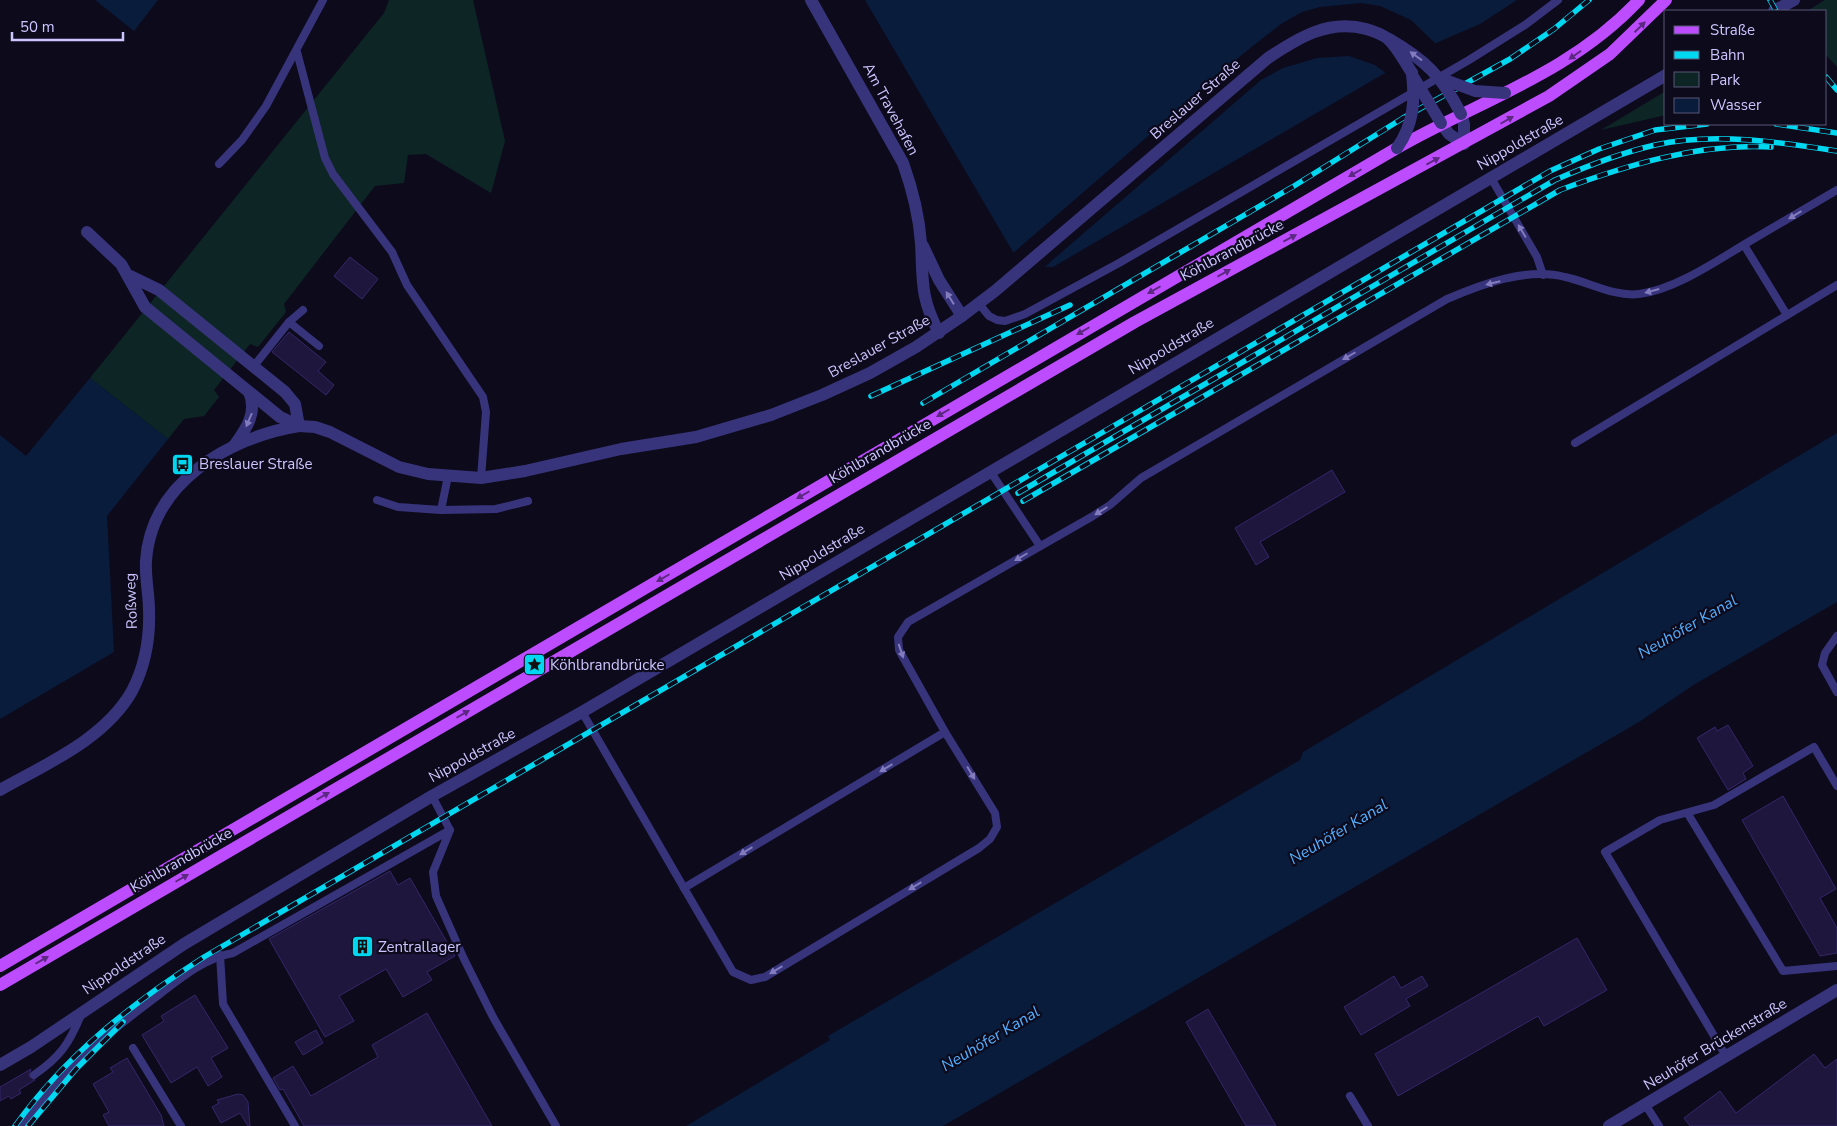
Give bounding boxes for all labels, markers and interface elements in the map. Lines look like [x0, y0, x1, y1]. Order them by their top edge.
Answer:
scale bar [12, 10, 124, 42]
legend [1664, 10, 1827, 125]
text: 50 m [20, 17, 55, 37]
text: Straße [1710, 20, 1755, 40]
one-way arrow [1633, 21, 1645, 33]
text: Bahn [1710, 45, 1745, 65]
one-way arrow [1568, 50, 1582, 60]
one-way arrow [1409, 51, 1423, 61]
street label: Breslauer Straße [1146, 54, 1244, 144]
street label: Am Travehafen [858, 59, 924, 159]
text: Park [1710, 70, 1740, 90]
text: Wasser [1710, 95, 1762, 115]
street label: Nippoldstraße [1473, 109, 1567, 175]
one-way arrow [1499, 116, 1514, 124]
one-way arrow [1426, 157, 1440, 165]
one-way arrow [1349, 168, 1362, 177]
one-way arrow [1788, 210, 1802, 219]
street label: Köhlbrandbrücke [1177, 214, 1287, 286]
one-way arrow [1518, 225, 1527, 238]
one-way arrow [1283, 233, 1296, 242]
one-way arrow [1217, 269, 1231, 277]
one-way arrow [1485, 279, 1500, 287]
one-way arrow [1148, 285, 1161, 294]
one-way arrow [1644, 287, 1659, 295]
one-way arrow [946, 292, 955, 305]
street label: Breslauer Straße [825, 310, 934, 382]
street label: Nippoldstraße [1125, 313, 1217, 379]
one-way arrow [1077, 327, 1090, 336]
one-way arrow [1342, 352, 1355, 361]
one-way arrow [936, 409, 950, 418]
one-way arrow [245, 413, 252, 428]
street label: Köhlbrandbrücke [825, 414, 935, 488]
bus stop icon: Breslauer Straße [171, 452, 195, 476]
place label: Breslauer Straße [199, 454, 313, 474]
one-way arrow [796, 491, 809, 500]
one-way arrow [1094, 506, 1108, 516]
street label: Nippoldstraße [776, 519, 868, 585]
one-way arrow [1013, 553, 1028, 561]
street label: Roßweg [120, 573, 142, 629]
one-way arrow [656, 573, 669, 582]
water label: Neuhöfer Kanal [1634, 589, 1741, 664]
one-way arrow [897, 644, 905, 659]
place icon: Köhlbrandbrücke [522, 653, 546, 677]
place label: Köhlbrandbrücke [550, 655, 665, 675]
one-way arrow [456, 710, 469, 719]
street label: Nippoldstraße [425, 723, 519, 787]
one-way arrow [879, 764, 893, 773]
one-way arrow [966, 767, 975, 780]
one-way arrow [316, 792, 329, 801]
water label: Neuhöfer Kanal [1285, 794, 1392, 870]
street label: Köhlbrandbrücke [126, 823, 236, 897]
one-way arrow [740, 847, 753, 856]
one-way arrow [176, 874, 189, 883]
one-way arrow [909, 882, 922, 891]
street label: Nippoldstraße [78, 929, 170, 999]
building icon: Zentrallager [350, 935, 374, 959]
place label: Zentrallager [378, 937, 461, 957]
one-way arrow [36, 956, 49, 965]
one-way arrow [770, 966, 783, 975]
street label: Neuhöfer Brückenstraße [1640, 993, 1790, 1095]
water label: Neuhöfer Kanal [937, 1001, 1044, 1077]

